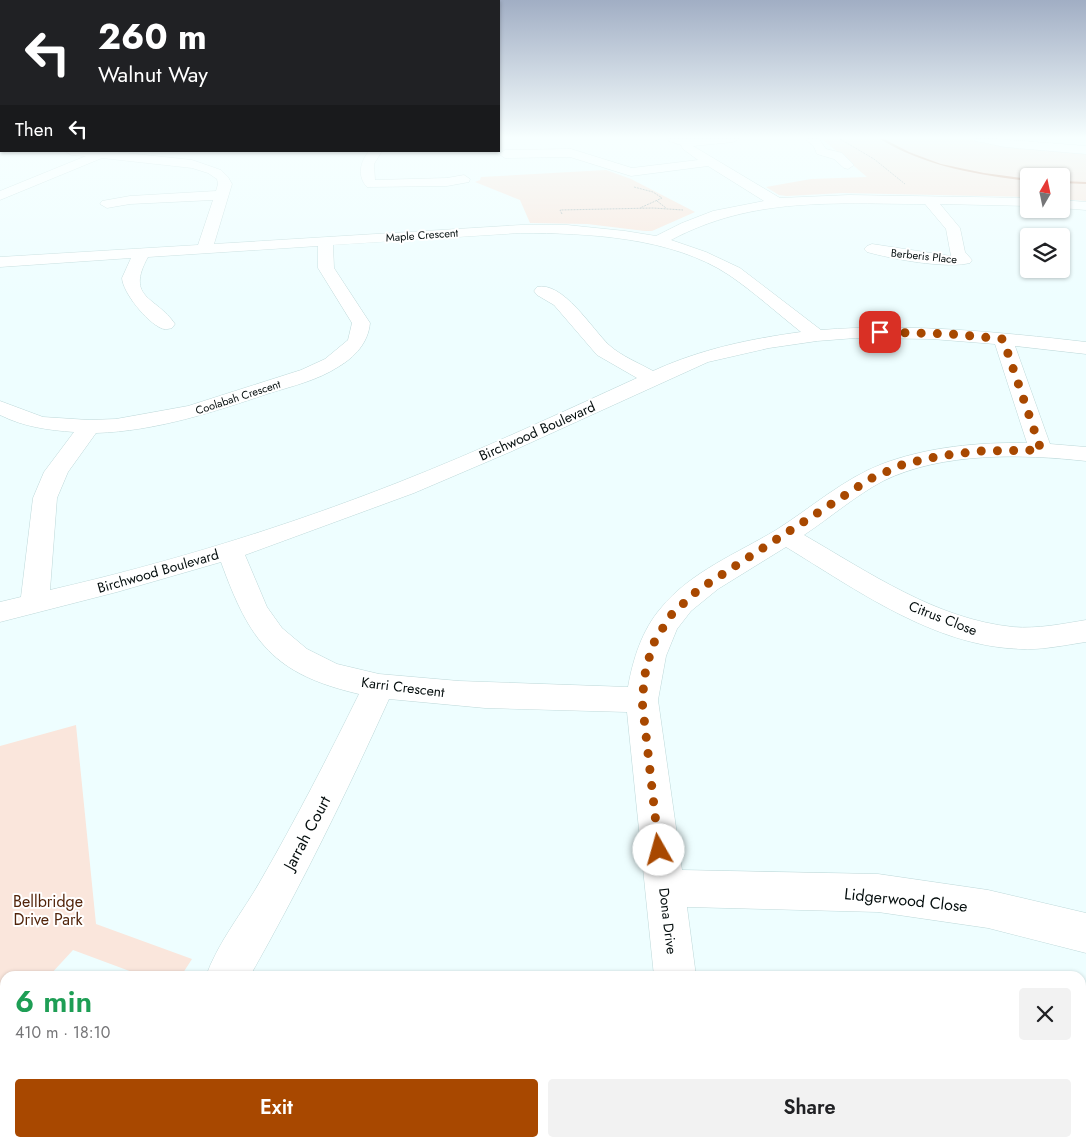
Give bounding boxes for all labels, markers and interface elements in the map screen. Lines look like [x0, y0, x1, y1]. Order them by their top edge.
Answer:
text: 260 m [98, 12, 207, 62]
icon: left [15, 20, 80, 85]
text: Walnut Way [98, 58, 208, 90]
icon: left [64, 115, 92, 143]
text: Then [15, 116, 54, 143]
north arrow [1020, 168, 1070, 218]
map controls [1020, 168, 1070, 278]
street label: Maple Crescent [385, 224, 459, 246]
button: layers [1020, 228, 1070, 278]
street label: Berberis Place [890, 245, 958, 267]
pin [859, 311, 901, 353]
icon: arrive [866, 318, 894, 346]
street label: Coolabah Crescent [193, 376, 283, 418]
street label: Birchwood Boulevard [476, 396, 598, 466]
street label: Birchwood Boulevard [95, 544, 221, 598]
street label: Citrus Close [906, 596, 980, 640]
street label: Karri Crescent [360, 672, 446, 702]
street label: Jarrah Court [277, 792, 336, 876]
position arrow [632, 823, 684, 875]
street label: Lidgerwood Close [843, 882, 969, 918]
street label: Dona Drive [654, 887, 682, 955]
park label: Bellbridge Drive Park [13, 890, 83, 931]
text: 6 min [15, 980, 92, 1023]
button: close [1019, 988, 1071, 1040]
text: 410 m · 18:10 [15, 1021, 110, 1044]
button: Exit [15, 1079, 538, 1137]
button: Share [548, 1079, 1071, 1137]

